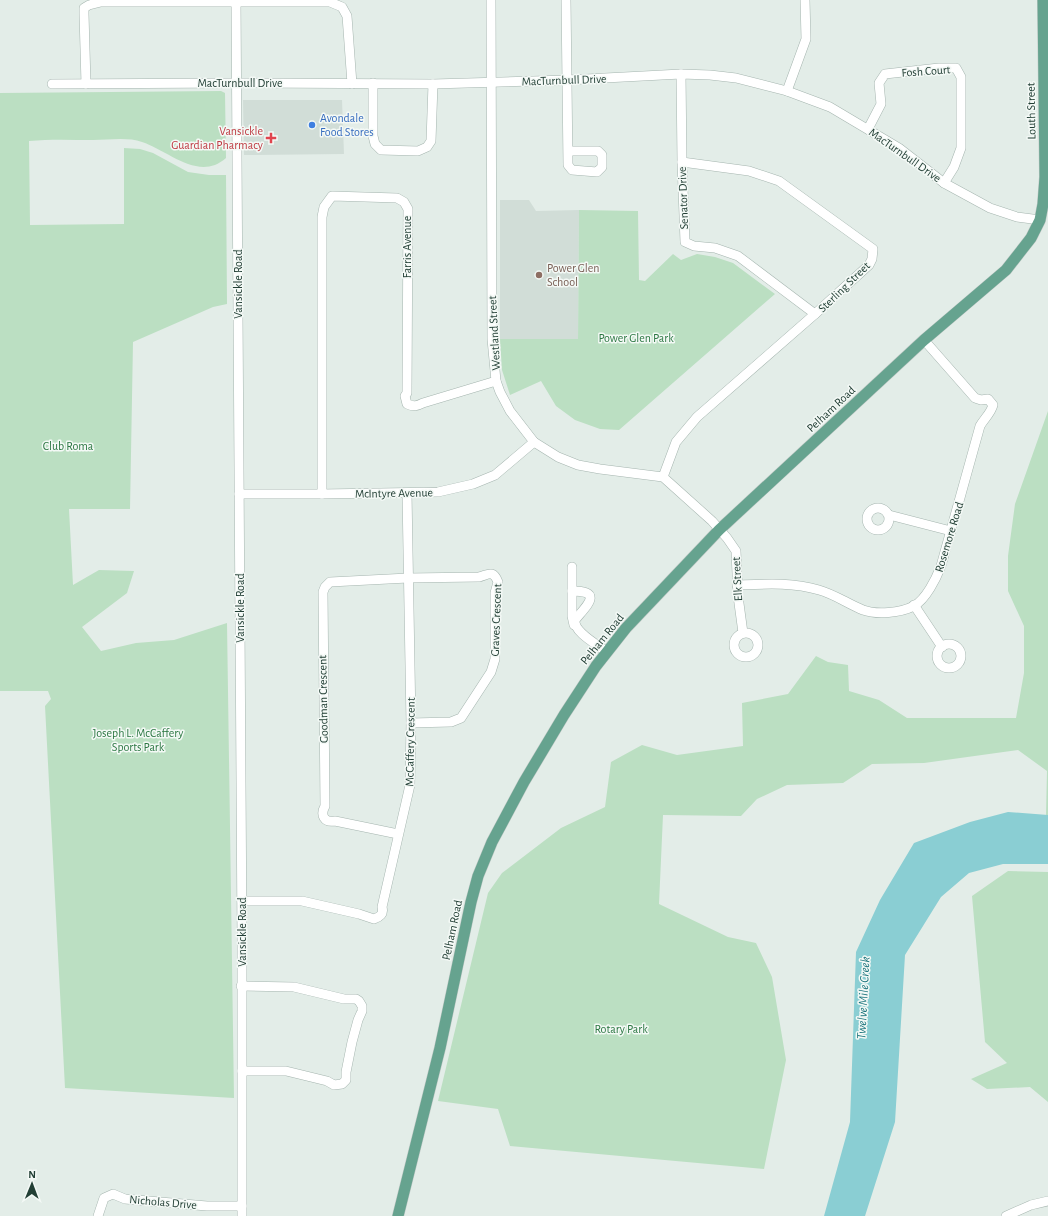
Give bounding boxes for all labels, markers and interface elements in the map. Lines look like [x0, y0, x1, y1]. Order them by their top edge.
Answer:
street label: Fosh Court [901, 63, 951, 79]
street label: MacTurnbull Drive [521, 73, 607, 87]
street label: MacTurnbull Drive [197, 77, 283, 89]
street label: Louth Street [1024, 82, 1037, 140]
place label: Avondale Food Stores [320, 112, 374, 138]
marker: Avondale Food Stores [307, 120, 317, 130]
place label: Vansickle Guardian Pharmacy [171, 125, 263, 152]
street label: MacTurnbull Drive [867, 126, 943, 184]
marker: Vansickle Guardian Pharmacy [266, 133, 276, 143]
street label: Senator Drive [676, 166, 690, 230]
street label: Farris Avenue [401, 216, 413, 278]
street label: Vansickle Road [232, 249, 244, 319]
street label: Sterling Street [816, 259, 872, 315]
place label: Power Glen School [547, 262, 600, 288]
marker: Power Glen School [534, 270, 544, 280]
street label: Westland Street [486, 295, 502, 371]
park label: Power Glen Park [598, 332, 674, 344]
street label: Pelham Road [804, 384, 858, 434]
park label: Club Roma [43, 440, 94, 452]
street label: McIntyre Avenue [355, 486, 433, 501]
street label: Rosemore Road [933, 500, 965, 574]
street label: Elk Street [730, 556, 744, 602]
street label: Vansickle Road [234, 573, 246, 643]
street label: Graves Crescent [489, 583, 503, 657]
street label: Pelham Road [578, 611, 626, 667]
street label: Goodman Crescent [316, 655, 330, 743]
street label: McCaffery Crescent [403, 697, 418, 787]
park label: Joseph L. McCaffery Sports Park [93, 727, 183, 753]
street label: Vansickle Road [236, 897, 248, 967]
street label: Pelham Road [440, 899, 464, 961]
water label: Twelve Mile Creek [855, 956, 873, 1040]
park label: Rotary Park [594, 1023, 648, 1036]
north arrow [12, 1164, 52, 1204]
text: N [28, 1169, 36, 1180]
street label: Nicholas Drive [129, 1193, 197, 1211]

